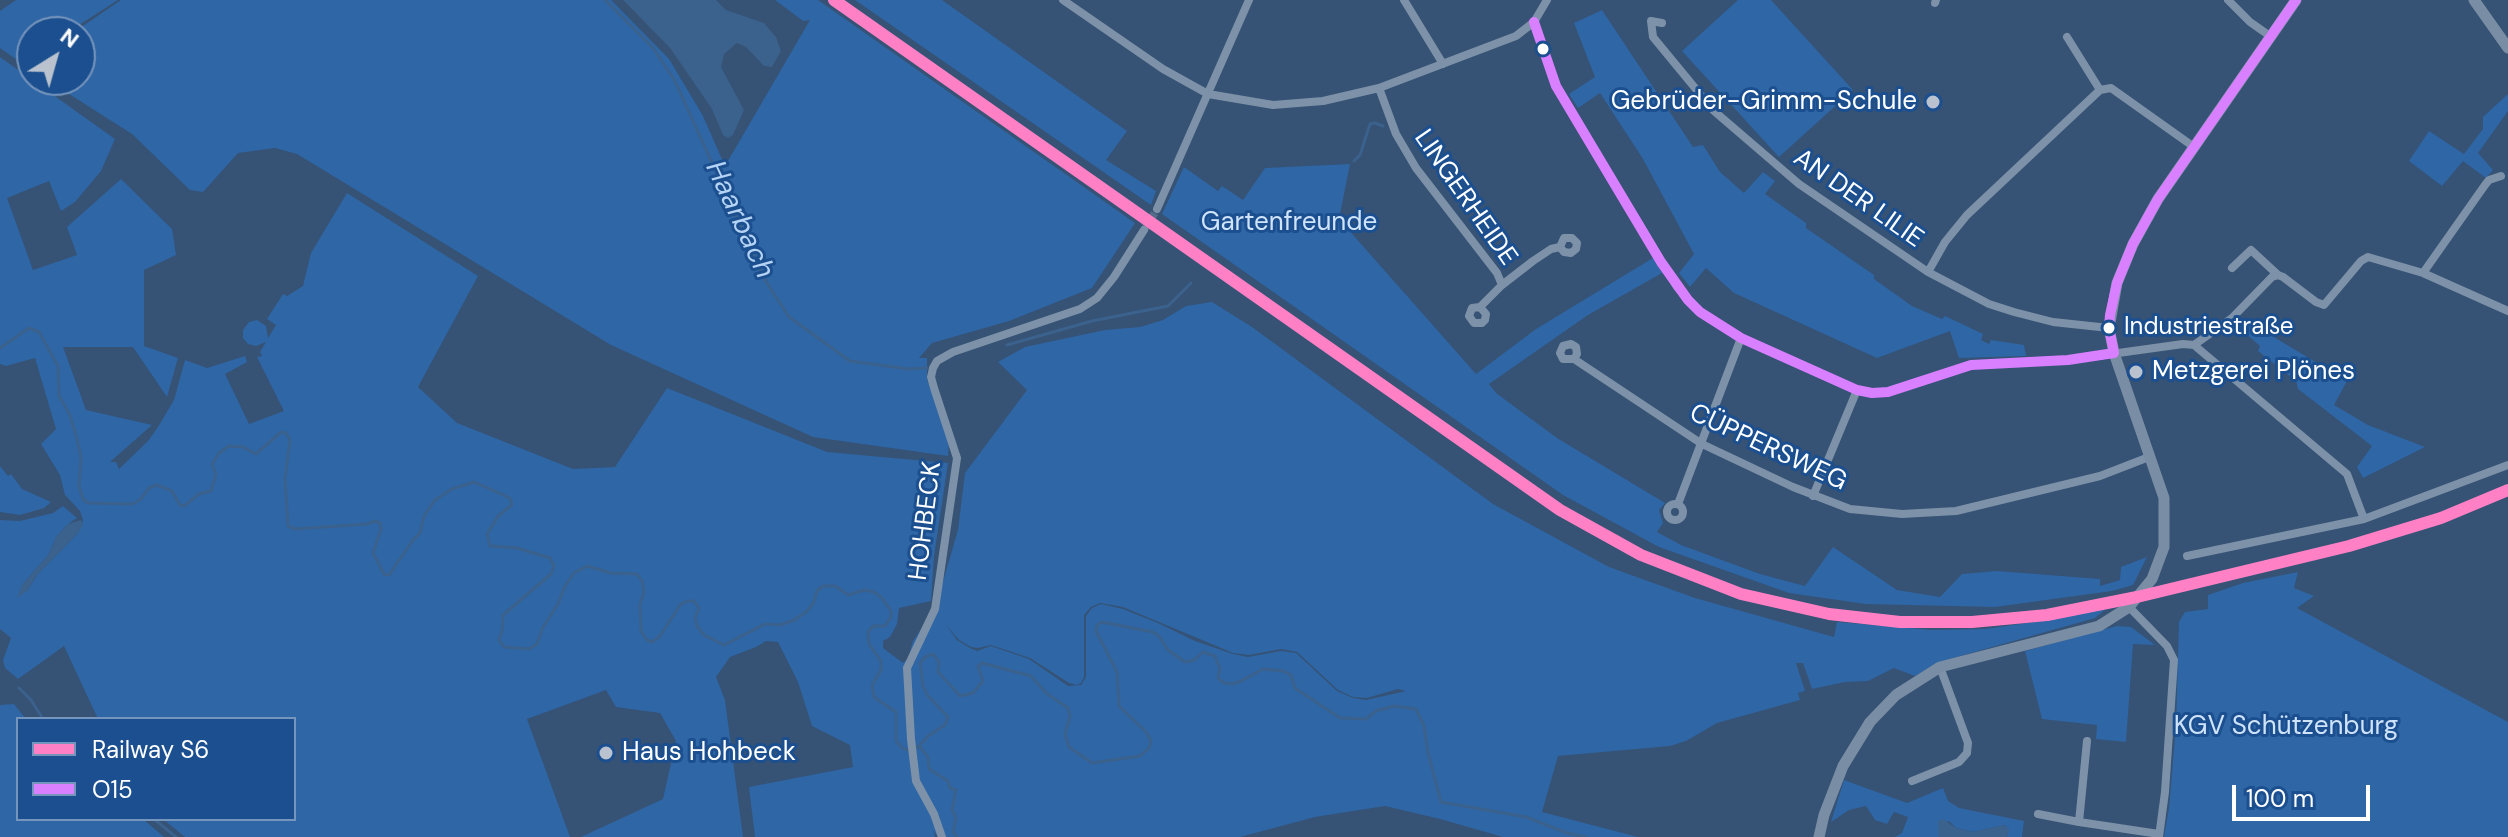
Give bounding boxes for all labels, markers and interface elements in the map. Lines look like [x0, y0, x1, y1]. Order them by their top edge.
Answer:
north arrow [16, 16, 96, 96]
text: N [54, 22, 85, 54]
unlabelled marker [1535, 41, 1551, 57]
place label: Gebrüder-Grimm-Schule [1611, 86, 1917, 118]
marker: Gebrüder-Grimm-Schule [1924, 93, 1942, 111]
street label: LINGERHEIDE [1407, 124, 1523, 272]
street label: AN DER LILIE [1787, 143, 1929, 255]
water label: Haarbach [697, 156, 781, 284]
park label: Gartenfreunde [1201, 207, 1377, 239]
place label: Industriestraße [2124, 314, 2293, 342]
marker: Industriestraße [2101, 320, 2117, 336]
place label: Metzgerei Plönes [2152, 356, 2355, 388]
marker: Metzgerei Plönes [2127, 363, 2145, 381]
street label: CÜPPERSWEG [1684, 398, 1852, 498]
street label: HOHBECK [903, 460, 949, 582]
park label: KGV Schützenburg [2174, 711, 2398, 743]
legend [16, 717, 296, 821]
text: Railway S6 [92, 734, 209, 765]
place label: Haus Hohbeck [622, 737, 796, 769]
marker: Haus Hohbeck [597, 744, 615, 762]
scale bar [2236, 769, 2374, 819]
text: O15 [92, 774, 133, 805]
text: 100 m [2246, 783, 2314, 814]

